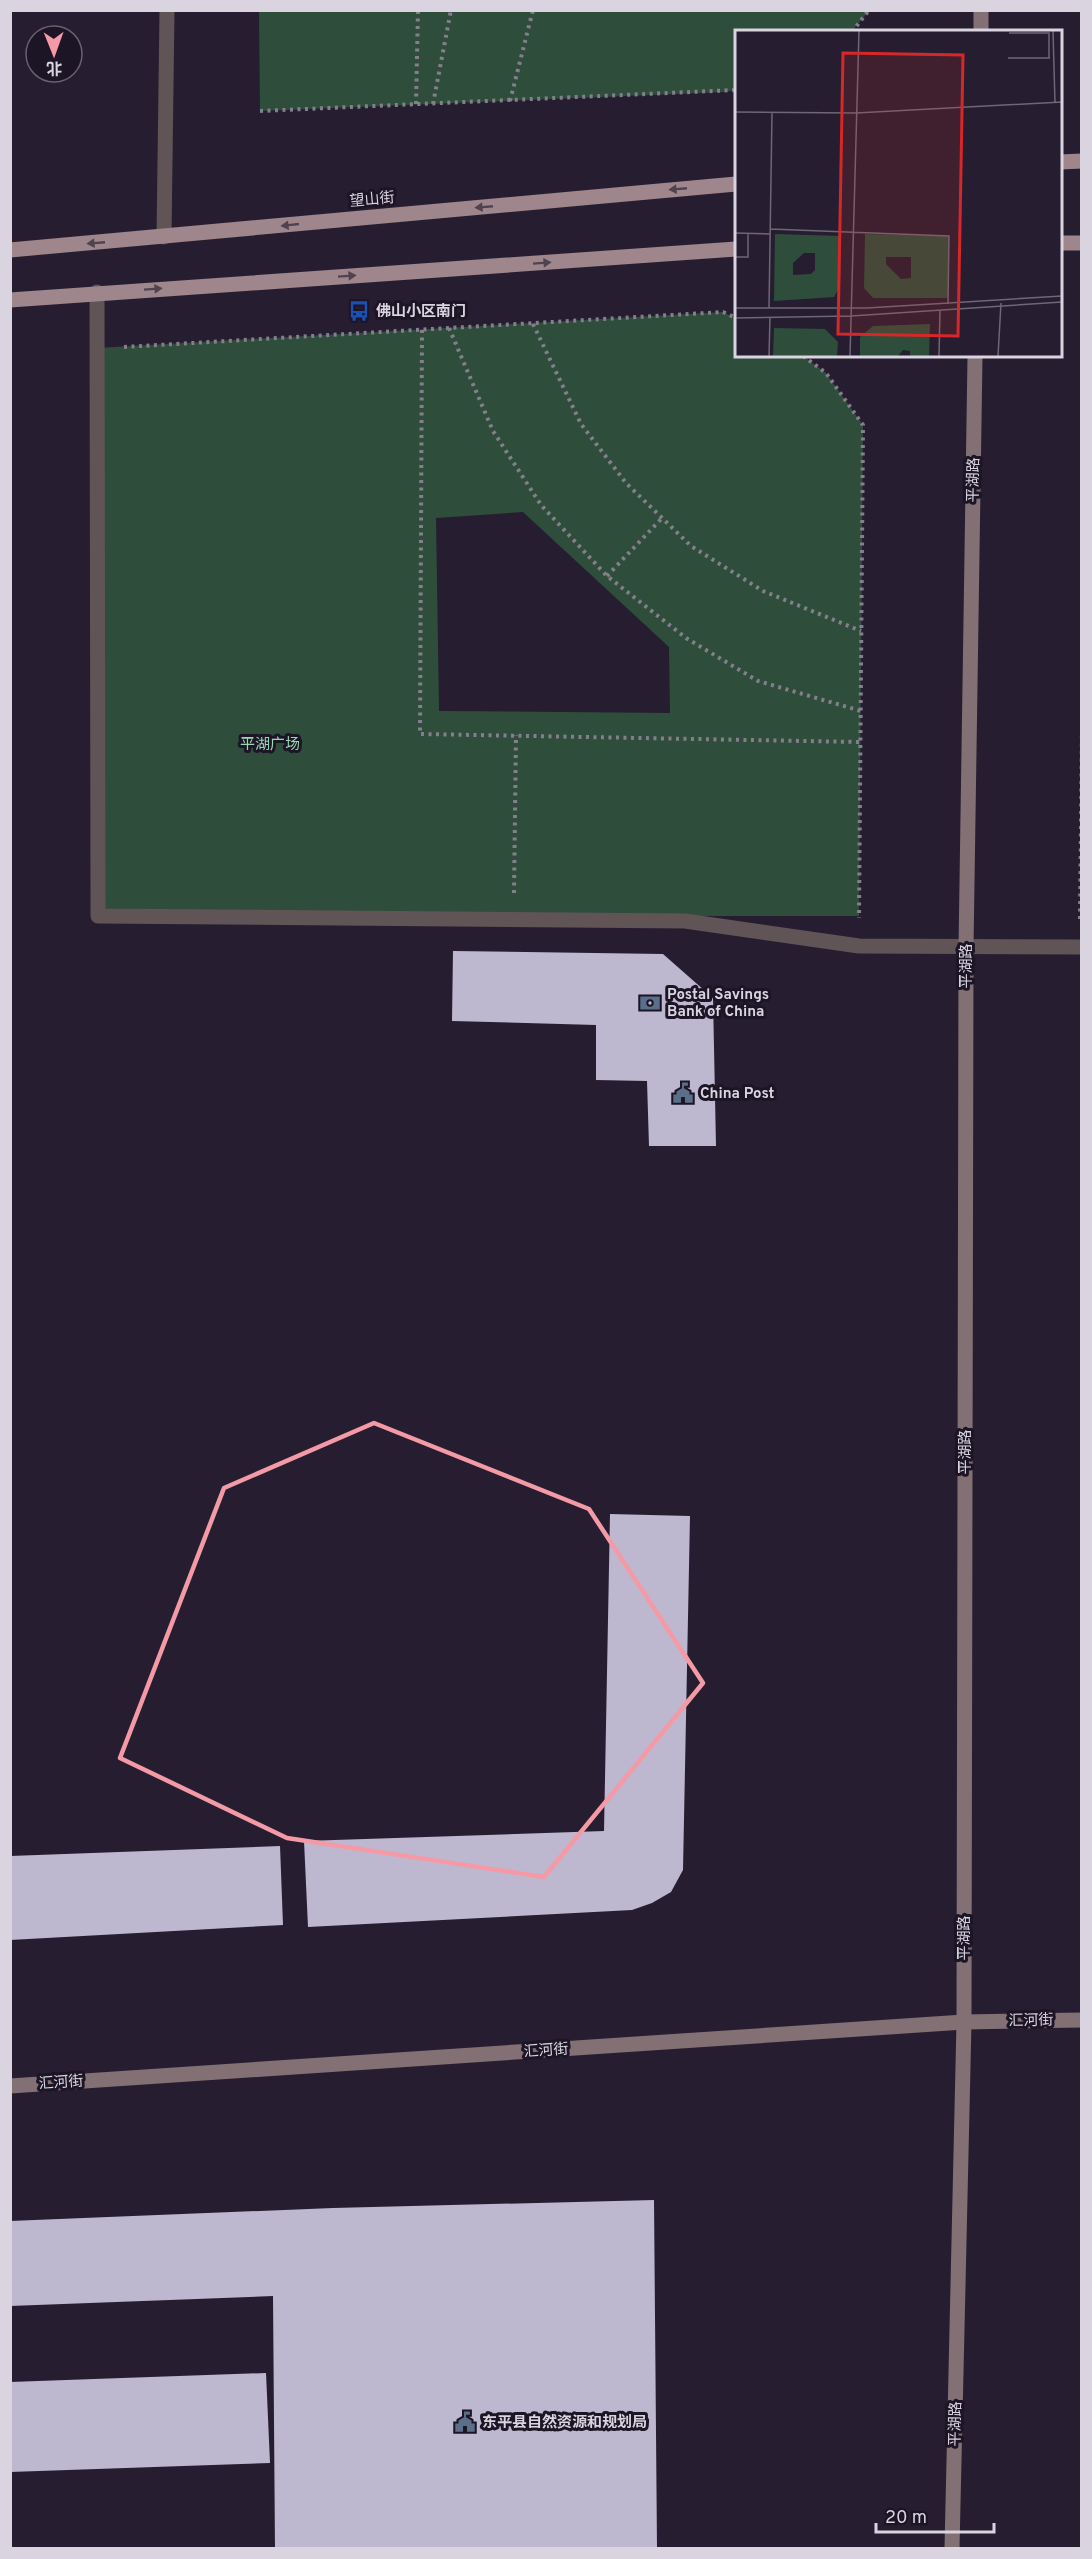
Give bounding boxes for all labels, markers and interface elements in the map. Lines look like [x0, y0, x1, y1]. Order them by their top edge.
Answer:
north arrow [24, 24, 84, 84]
inset map [735, 30, 1062, 357]
text: 北 [46, 57, 62, 77]
one-way arrow [669, 184, 688, 194]
street label: 望山街 [349, 189, 395, 212]
one-way arrow [474, 202, 493, 211]
one-way arrow [280, 220, 299, 230]
one-way arrow [86, 238, 105, 248]
one-way arrow [532, 258, 551, 267]
one-way arrow [338, 272, 357, 281]
one-way arrow [143, 284, 162, 293]
bus stop icon: 佛山小区南门 [347, 299, 371, 323]
place label: 佛山小区南门 [376, 302, 466, 322]
street label: 平湖路 [965, 457, 984, 503]
park label: 平湖广场 [240, 736, 300, 755]
street label: 平湖路 [958, 943, 977, 989]
place label: Postal Savings Bank of China [667, 986, 769, 1022]
bank icon: Postal Savings Bank of China [638, 991, 662, 1015]
public building icon: China Post [671, 1081, 695, 1105]
place label: China Post [700, 1085, 775, 1104]
street label: 平湖路 [957, 1429, 976, 1475]
street label: 平湖路 [956, 1915, 975, 1961]
street label: 汇河街 [1008, 2012, 1054, 2031]
street label: 汇河街 [523, 2040, 569, 2063]
street label: 汇河街 [38, 2072, 84, 2095]
street label: 平湖路 [947, 2401, 966, 2447]
public building icon: 东平县自然资源和规划局 [453, 2410, 477, 2434]
place label: 东平县自然资源和规划局 [482, 2413, 647, 2433]
scale bar [876, 2496, 994, 2534]
text: 20 m [885, 2507, 927, 2530]

